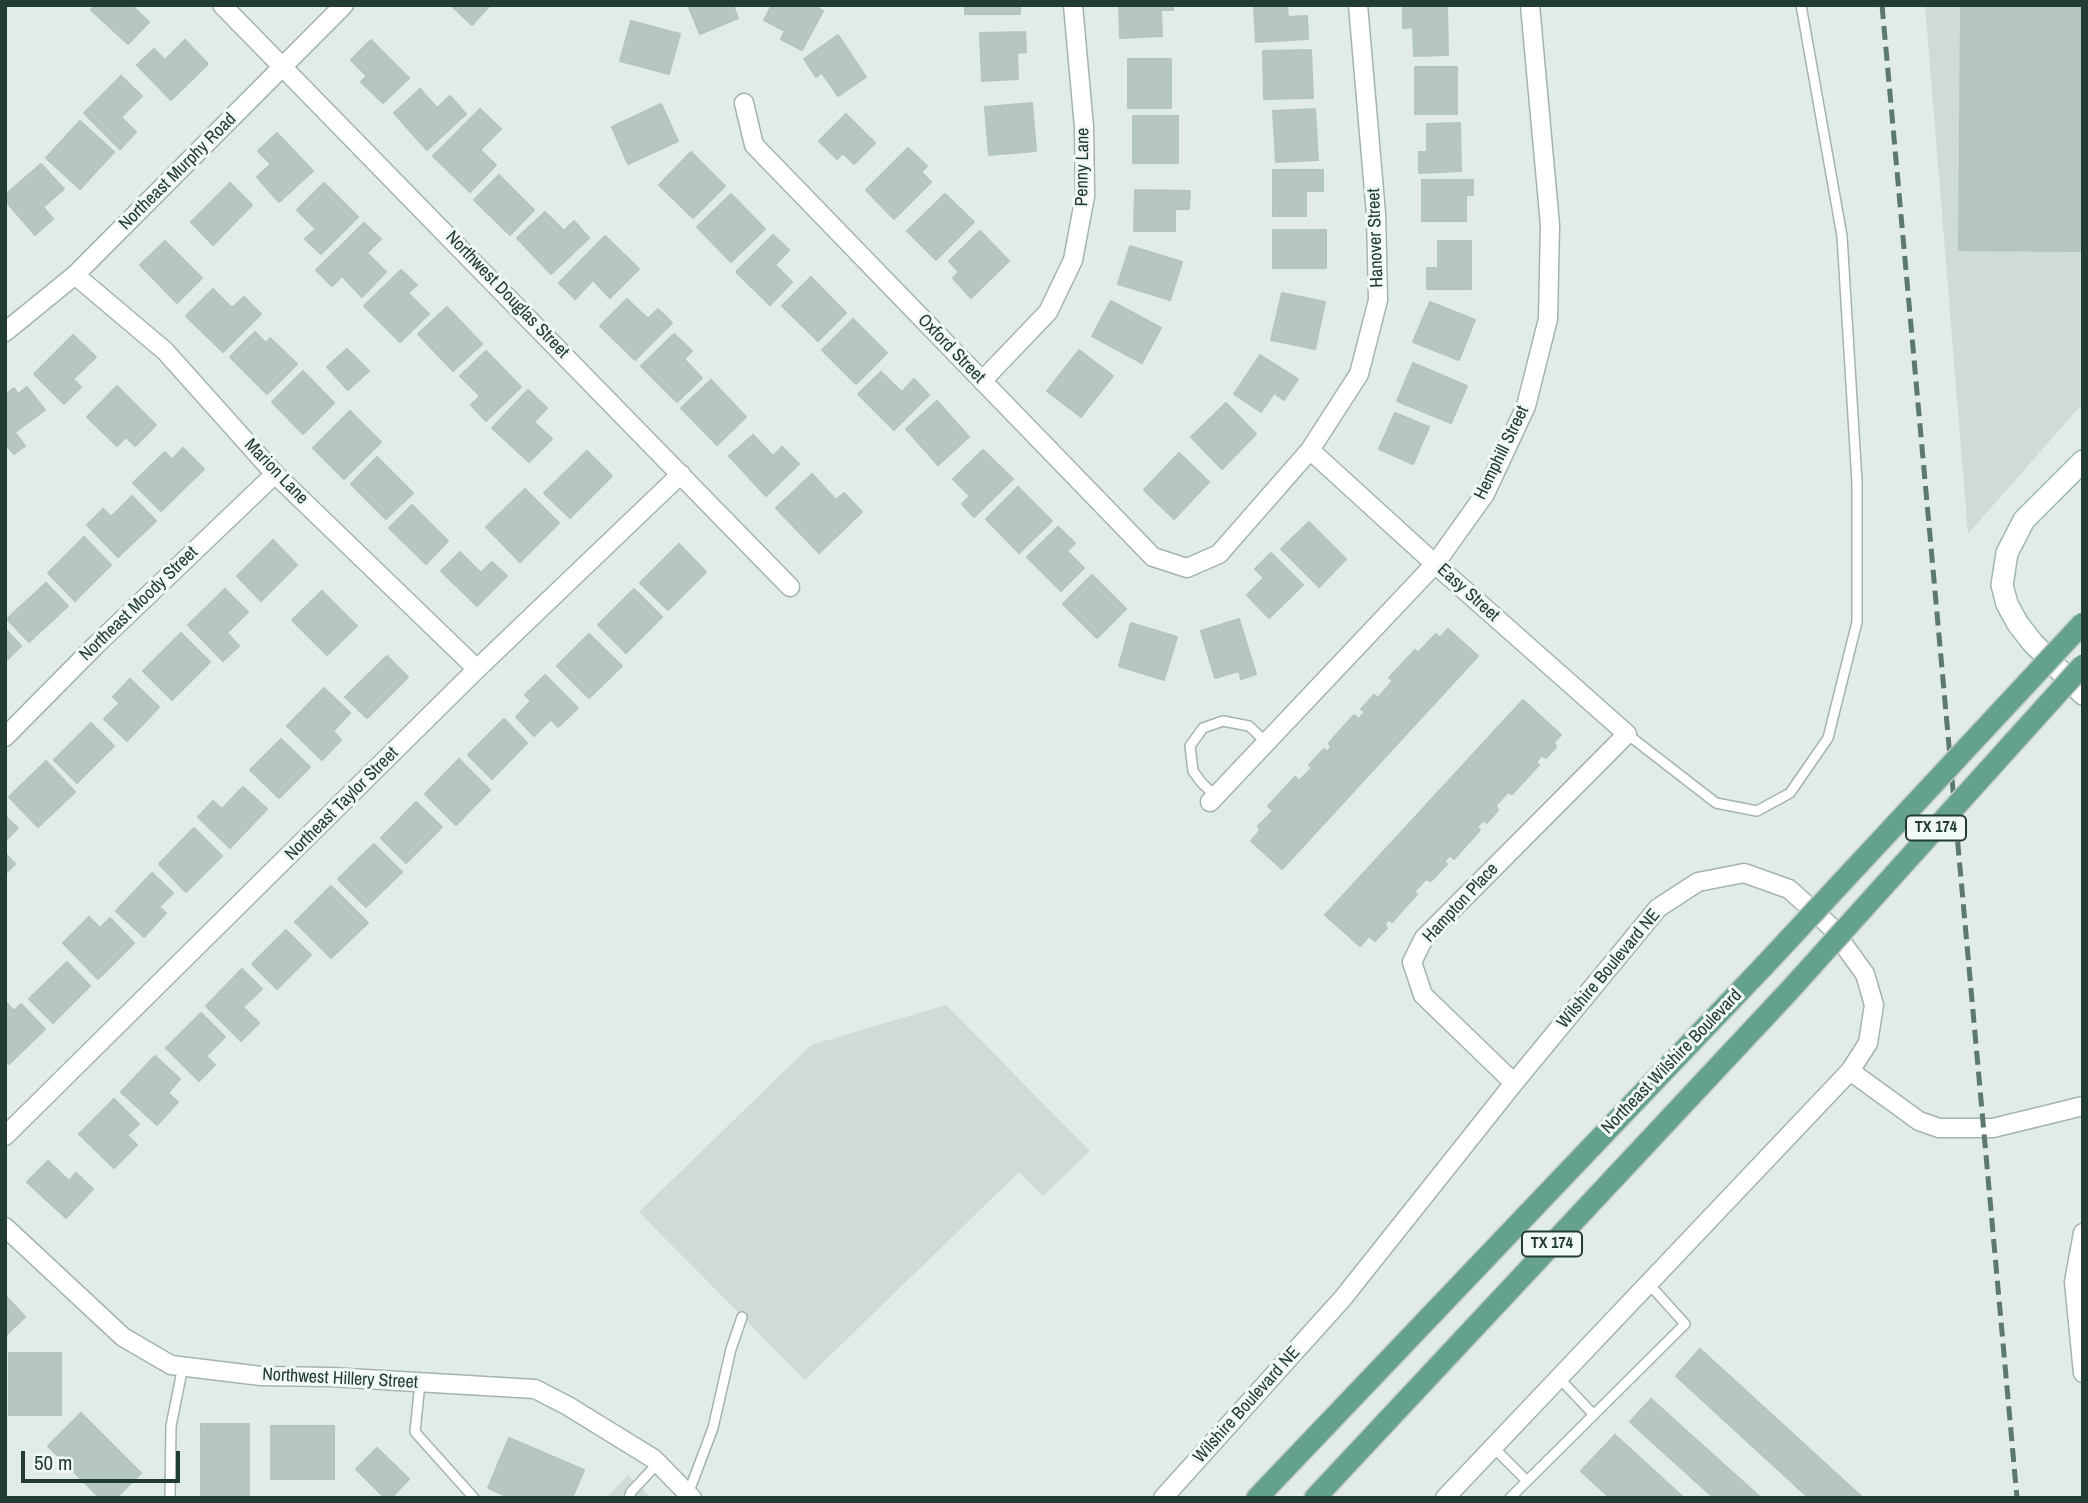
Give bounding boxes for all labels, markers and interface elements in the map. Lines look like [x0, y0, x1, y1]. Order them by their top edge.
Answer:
street label: Northeast Murphy Road [115, 109, 241, 235]
street label: Penny Lane [1072, 127, 1094, 207]
street label: Hanover Street [1363, 188, 1389, 288]
street label: Northwest Douglas Street [441, 227, 573, 363]
street label: Oxford Street [913, 310, 989, 388]
street label: Hemphill Street [1470, 403, 1534, 503]
street label: Marion Lane [239, 435, 313, 509]
street label: Northeast Moody Street [75, 542, 203, 666]
street label: Easy Street [1432, 559, 1504, 627]
street label: Northeast Taylor Street [281, 743, 403, 865]
road number: TX 174 [1906, 816, 1966, 841]
street label: Hampton Place [1419, 859, 1503, 947]
street label: Wilshire Boulevard NE [1553, 905, 1665, 1033]
street label: Northeast Wilshire Boulevard [1597, 985, 1747, 1139]
road number: TX 174 [1522, 1232, 1582, 1256]
street label: Wilshire Boulevard NE [1189, 1342, 1305, 1468]
street label: Northwest Hillery Street [262, 1364, 418, 1394]
scale bar [24, 1436, 184, 1480]
text: 50 m [34, 1448, 72, 1477]

